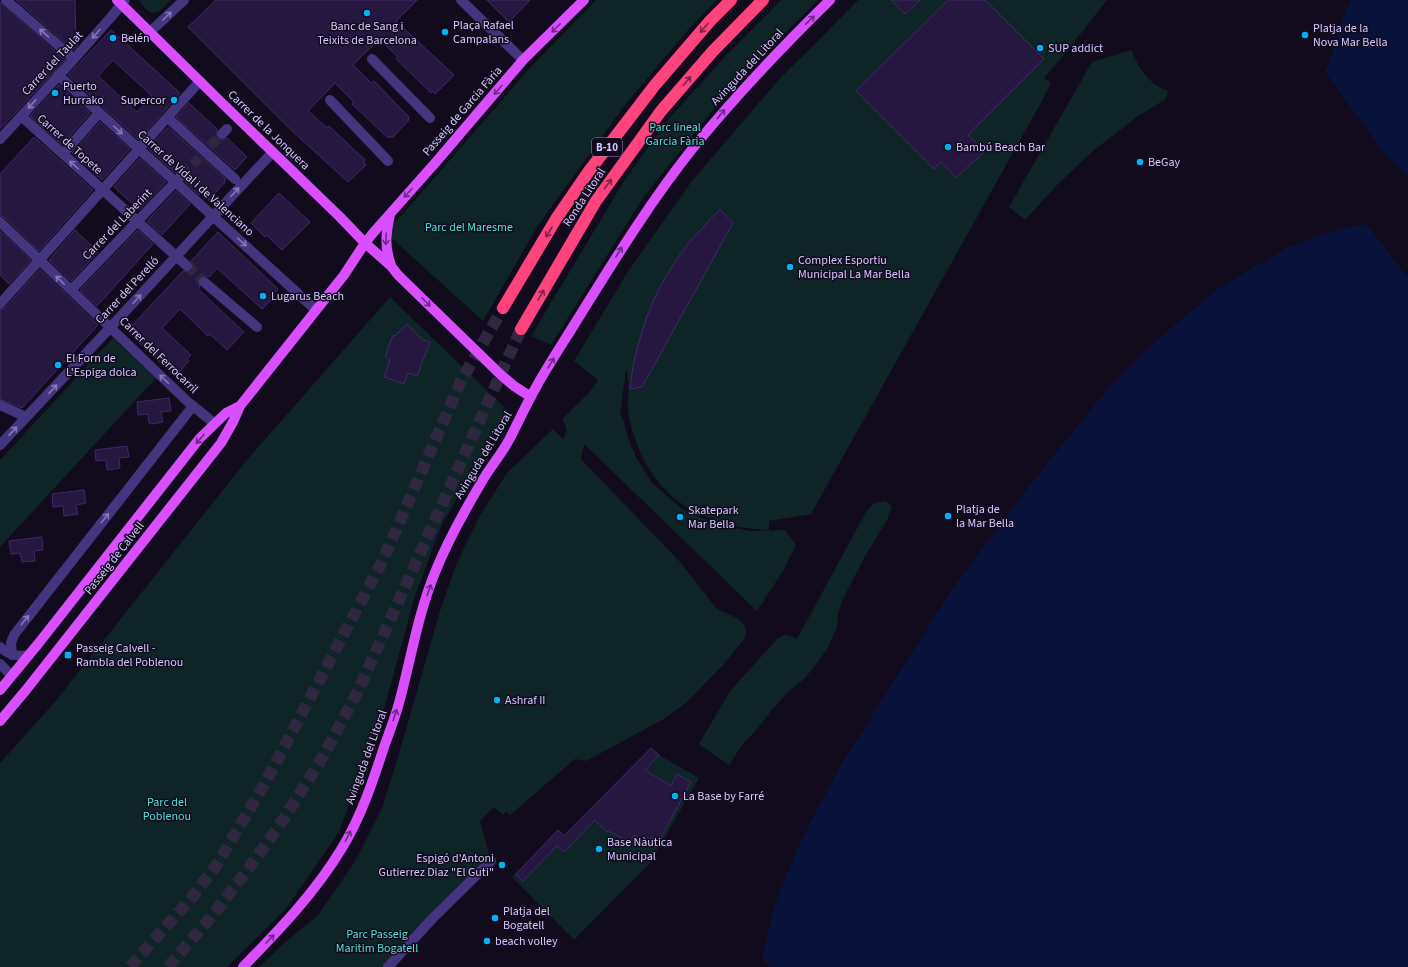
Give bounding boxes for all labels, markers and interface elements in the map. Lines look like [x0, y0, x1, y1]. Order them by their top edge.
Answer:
marker: Banc de Sang i Teixits de Barcelona [362, 8, 372, 18]
one-way arrow [162, 11, 172, 21]
one-way arrow [805, 15, 815, 24]
place label: Plaça Rafael Campalans [453, 17, 514, 48]
place label: Banc de Sang i Teixits de Barcelona [317, 18, 417, 49]
place label: Platja de la Nova Mar Bella [1313, 20, 1388, 51]
one-way arrow [551, 23, 561, 33]
one-way arrow [699, 23, 708, 33]
street label: Avinguda del Litoral [707, 25, 788, 110]
street label: Carrer del Taulat [18, 27, 87, 99]
marker: Plaça Rafael Campalans [440, 27, 450, 37]
one-way arrow [39, 29, 50, 38]
one-way arrow [91, 29, 101, 39]
place label: Belén [121, 30, 150, 47]
marker: Platja de la Nova Mar Bella [1300, 30, 1310, 40]
marker: Belén [108, 33, 118, 43]
place label: SUP addict [1048, 40, 1103, 57]
marker: SUP addict [1035, 43, 1045, 53]
street label: Passeig de Garcia Fària [419, 63, 506, 160]
one-way arrow [683, 76, 692, 86]
place label: Puerto Hurrako [63, 78, 104, 109]
one-way arrow [493, 85, 502, 95]
street label: Carrer de la Jonquera [224, 87, 313, 174]
marker: Puerto Hurrako [50, 88, 60, 98]
place label: Supercor [121, 92, 167, 109]
marker: Supercor [169, 95, 179, 105]
one-way arrow [27, 99, 37, 109]
one-way arrow [717, 109, 726, 120]
street label: Carrer de Topete [33, 110, 106, 179]
park label: Parc lineal Garcia Fària [645, 119, 705, 150]
one-way arrow [113, 125, 123, 134]
street label: Carrer de Vidal i de Valenciano [134, 126, 258, 240]
road number: B-10 [592, 138, 622, 156]
place label: Bambú Beach Bar [956, 139, 1046, 156]
marker: Bambú Beach Bar [943, 142, 953, 152]
place label: BeGay [1148, 154, 1180, 171]
marker: BeGay [1135, 157, 1145, 167]
one-way arrow [68, 160, 79, 169]
street label: Ronda Litoral [559, 165, 610, 230]
one-way arrow [604, 179, 613, 190]
street label: Carrer del Laberint [79, 185, 156, 264]
one-way arrow [230, 187, 239, 198]
one-way arrow [403, 188, 412, 198]
park label: Parc del Maresme [425, 219, 513, 236]
one-way arrow [545, 226, 553, 237]
one-way arrow [382, 232, 390, 245]
one-way arrow [236, 238, 247, 247]
one-way arrow [615, 246, 623, 258]
place label: Complex Esportiu Municipal La Mar Bella [798, 252, 910, 283]
street label: Carrer del Perelló [92, 253, 163, 328]
marker: Complex Esportiu Municipal La Mar Bella [785, 262, 795, 272]
one-way arrow [55, 275, 65, 284]
place label: Lugarus Beach [271, 288, 344, 305]
one-way arrow [537, 289, 545, 301]
marker: Lugarus Beach [258, 291, 268, 301]
one-way arrow [133, 293, 142, 304]
one-way arrow [421, 297, 431, 307]
street label: Carrer del Ferrocarril [115, 313, 202, 398]
place label: El Forn de L'Espiga dolca [66, 350, 137, 381]
one-way arrow [547, 357, 555, 369]
marker: El Forn de L'Espiga dolca [53, 360, 63, 370]
one-way arrow [159, 374, 169, 384]
one-way arrow [48, 384, 58, 394]
street label: Avinguda del Litoral [451, 408, 516, 502]
one-way arrow [8, 426, 18, 436]
one-way arrow [195, 433, 204, 444]
place label: Platja de la Mar Bella [956, 501, 1014, 532]
place label: Skatepark Mar Bella [688, 502, 739, 533]
marker: Platja de la Mar Bella [943, 511, 953, 521]
one-way arrow [101, 512, 110, 523]
marker: Skatepark Mar Bella [675, 512, 685, 522]
street label: Passeig de Calvell [81, 518, 148, 598]
one-way arrow [426, 583, 433, 596]
one-way arrow [21, 615, 30, 626]
place label: Passeig Calvell - Rambla del Poblenou [76, 640, 183, 671]
marker: Passeig Calvell - Rambla del Poblenou [63, 650, 73, 660]
place label: Ashraf II [505, 692, 546, 709]
marker: Ashraf II [492, 695, 502, 705]
street label: Avinguda del Litoral [341, 708, 391, 807]
one-way arrow [392, 709, 399, 722]
place label: La Base by Farré [683, 788, 764, 805]
marker: La Base by Farré [670, 791, 680, 801]
park label: Parc del Poblenou [143, 794, 191, 825]
one-way arrow [345, 830, 352, 842]
place label: Base Nàutica Municipal [607, 834, 672, 865]
marker: Base Nàutica Municipal [594, 844, 604, 854]
place label: Espigó d'Antoni Gutierrez Diaz "El Guti" [379, 850, 494, 881]
marker: Espigó d'Antoni Gutierrez Diaz "El Guti" [497, 860, 507, 870]
place label: Platja del Bogatell [503, 903, 550, 934]
marker: Platja del Bogatell [490, 913, 500, 923]
park label: Parc Passeig Maritim Bogatell [336, 926, 418, 957]
place label: beach volley [495, 933, 558, 950]
one-way arrow [265, 934, 275, 944]
marker: beach volley [482, 936, 492, 946]

